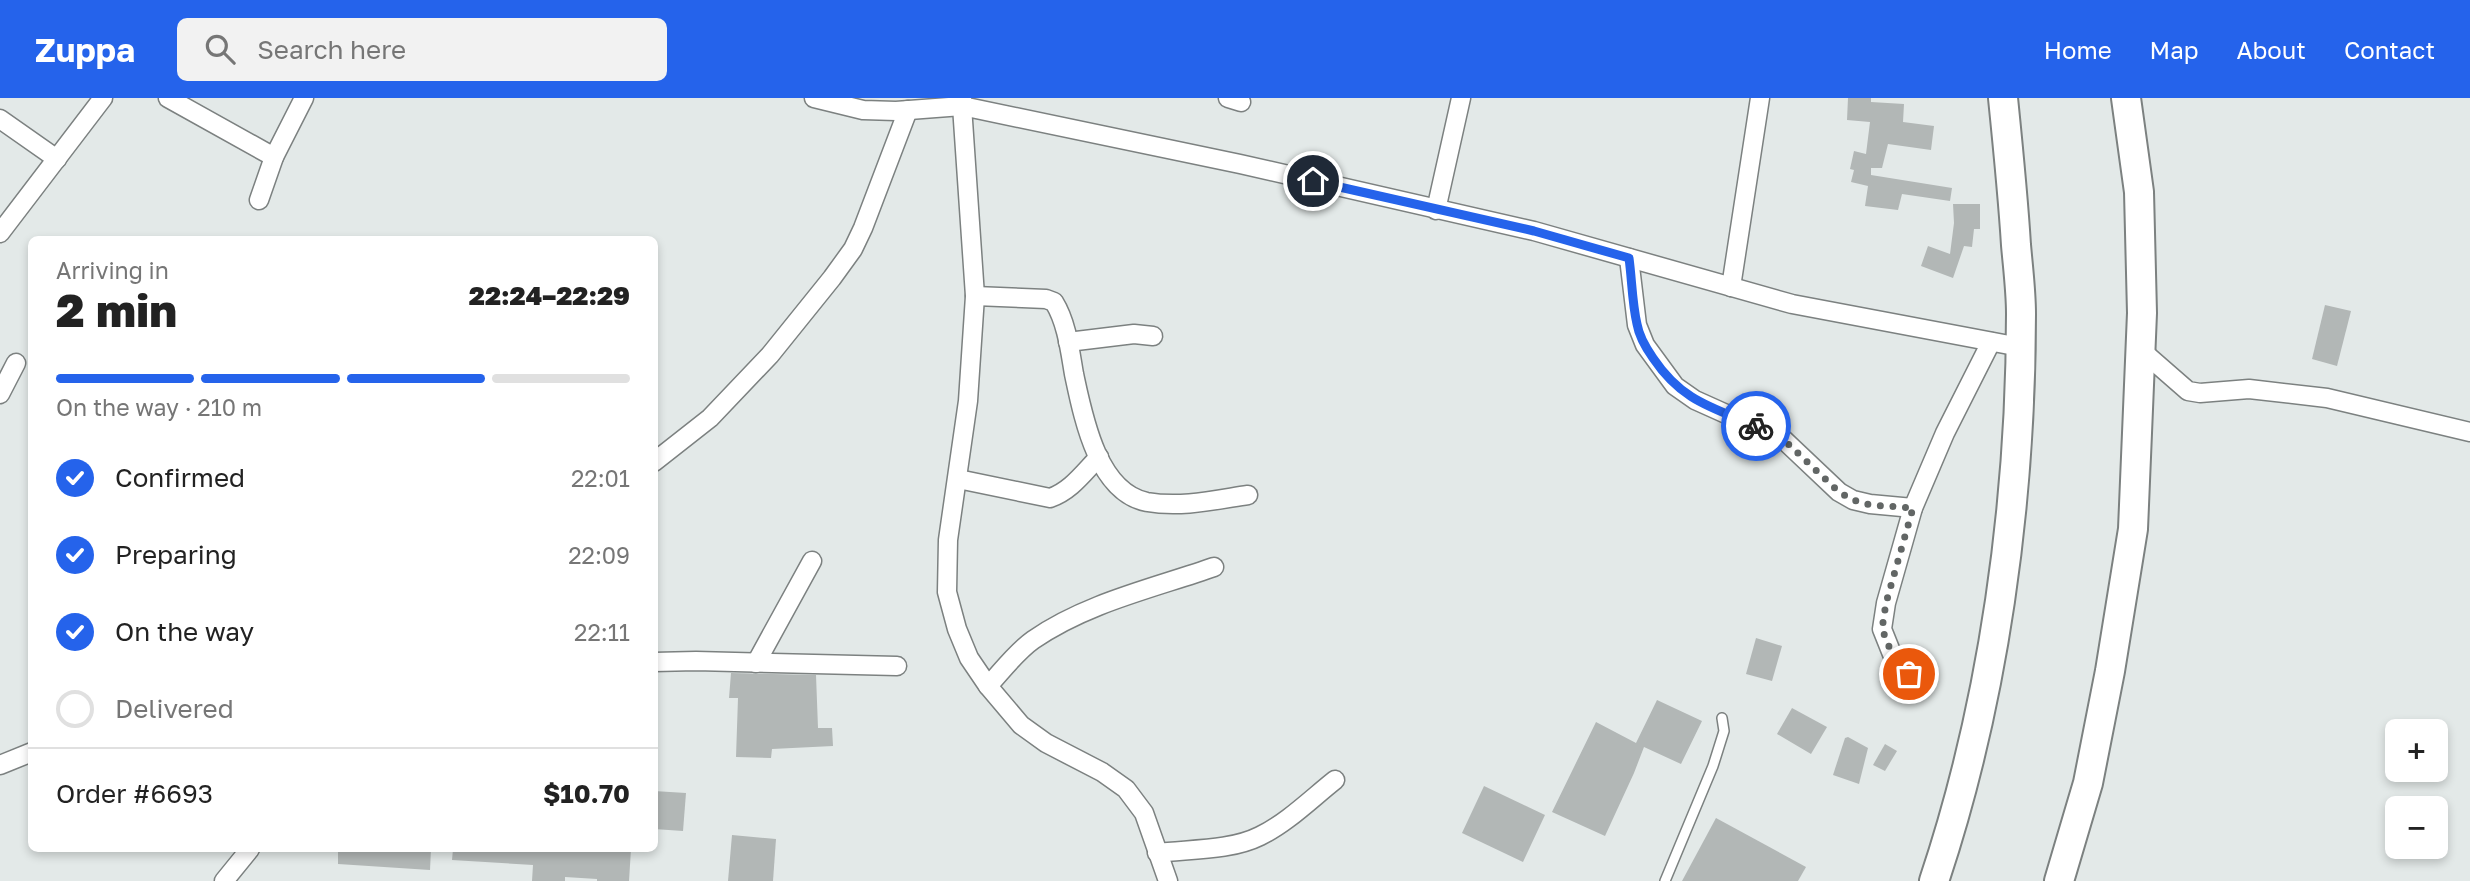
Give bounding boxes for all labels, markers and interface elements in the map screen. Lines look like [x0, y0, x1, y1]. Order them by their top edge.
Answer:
search box [177, 18, 667, 81]
text: Zuppa [35, 30, 135, 69]
icon: search [201, 30, 239, 68]
text: Search here [257, 34, 406, 65]
text: Home [2044, 35, 2112, 64]
text: Map [2150, 35, 2199, 64]
text: About [2237, 35, 2306, 64]
text: Contact [2344, 35, 2435, 64]
pin [1283, 151, 1343, 211]
icon: home [1294, 162, 1332, 200]
text: Arriving in [56, 256, 169, 284]
text: 22:24–22:29 [469, 280, 630, 311]
text: 2 min [56, 282, 177, 337]
courier [1721, 391, 1791, 461]
text: On the way · 210 m [56, 393, 262, 421]
icon: bike [1737, 407, 1775, 445]
icon: check [56, 459, 94, 497]
text: Confirmed [115, 462, 245, 493]
text: 22:01 [571, 464, 630, 492]
icon: check [56, 536, 94, 574]
text: Preparing [115, 539, 237, 570]
text: 22:09 [568, 541, 630, 569]
icon: check [56, 613, 94, 651]
text: On the way [115, 616, 254, 647]
text: 22:11 [574, 618, 630, 646]
pin [1879, 644, 1939, 704]
icon: bag [1890, 655, 1928, 693]
text: Delivered [115, 693, 234, 724]
map controls [2385, 719, 2448, 859]
button: + [2385, 719, 2448, 782]
text: Order #6693 [56, 778, 213, 809]
text: $10.70 [543, 778, 630, 809]
button: − [2385, 796, 2448, 859]

